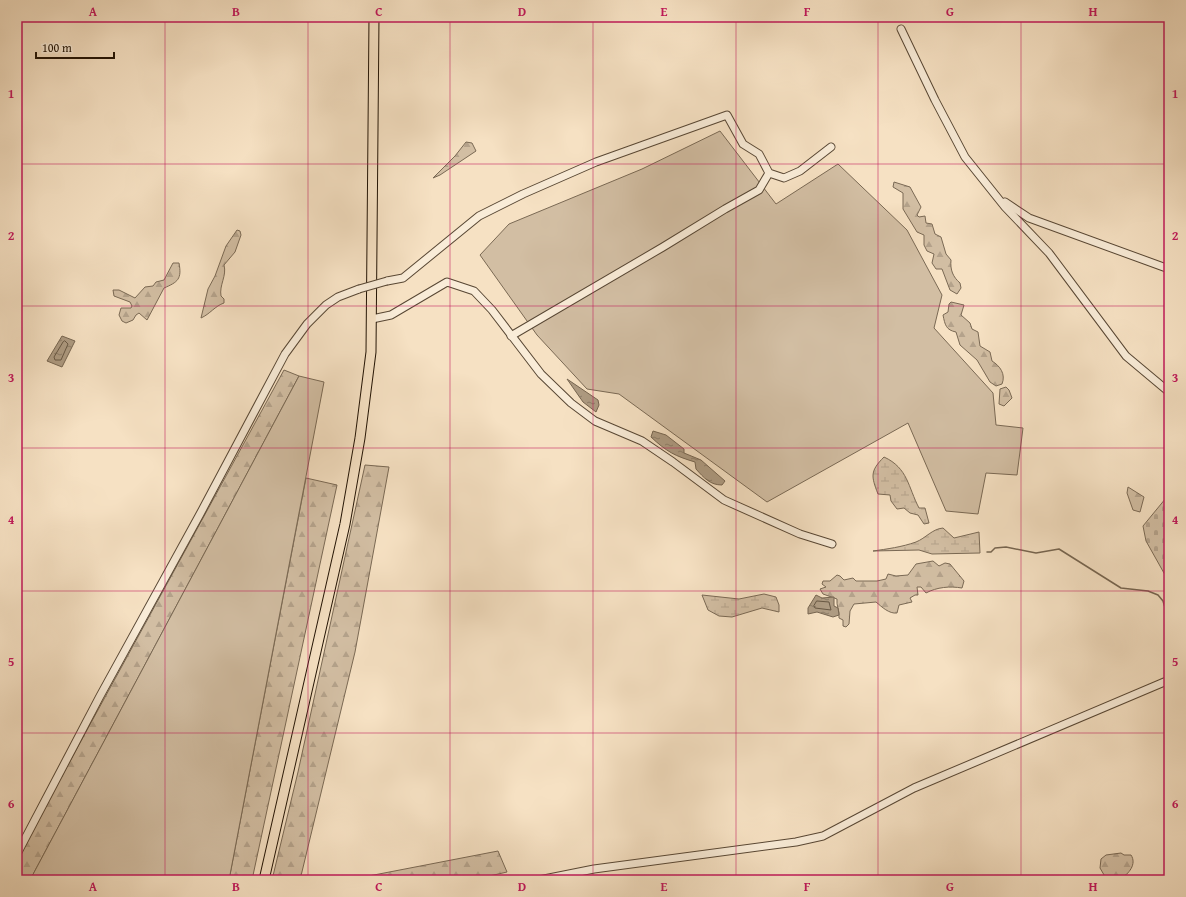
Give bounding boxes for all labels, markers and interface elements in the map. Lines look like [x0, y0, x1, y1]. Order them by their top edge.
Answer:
text: A [89, 2, 98, 21]
text: B [232, 2, 240, 21]
text: C [375, 2, 383, 21]
text: D [518, 2, 526, 21]
text: E [661, 2, 668, 21]
text: F [804, 2, 811, 21]
text: G [946, 2, 954, 21]
text: H [1088, 2, 1098, 21]
scale bar [36, 34, 114, 60]
text: 100 m [42, 39, 72, 56]
text: 1 [8, 84, 14, 103]
text: 1 [1172, 84, 1178, 103]
text: 2 [8, 226, 15, 245]
text: 2 [1172, 226, 1179, 245]
text: 3 [8, 368, 14, 387]
text: 3 [1172, 368, 1178, 387]
text: 4 [8, 510, 15, 529]
text: 4 [1172, 510, 1179, 529]
text: 5 [8, 652, 15, 671]
text: 5 [1172, 652, 1179, 671]
text: 6 [8, 794, 15, 813]
text: 6 [1172, 794, 1179, 813]
text: A [89, 877, 98, 896]
text: B [232, 877, 240, 896]
text: C [375, 877, 383, 896]
text: D [518, 877, 526, 896]
text: E [661, 877, 668, 896]
text: F [804, 877, 811, 896]
text: G [946, 877, 954, 896]
text: H [1088, 877, 1098, 896]

